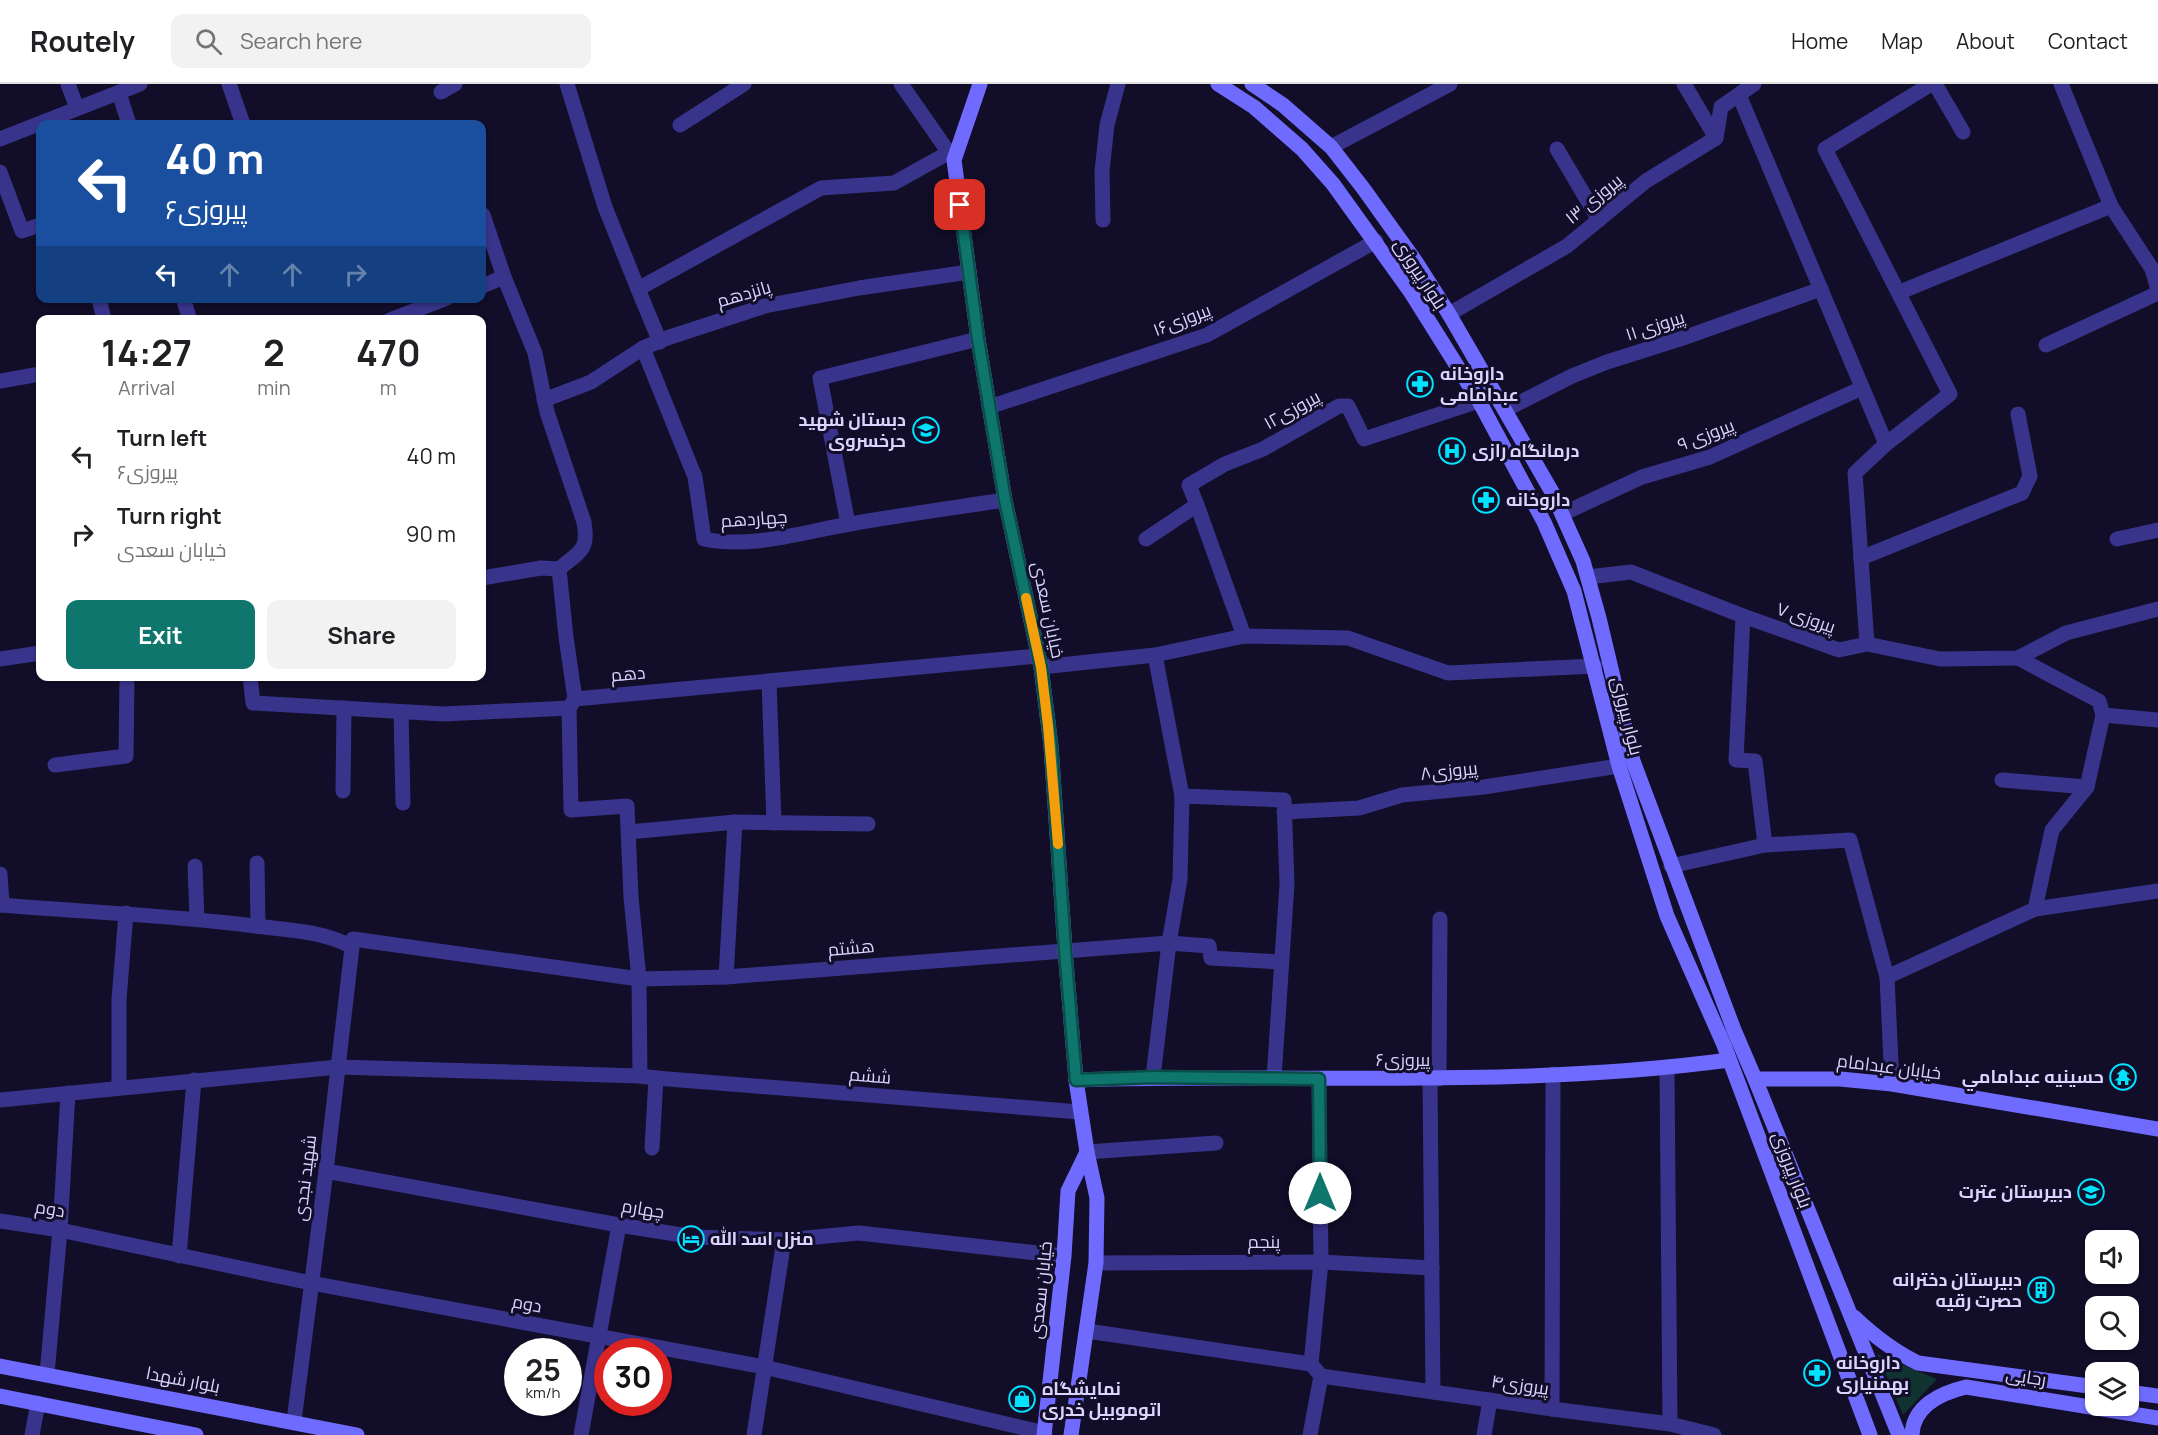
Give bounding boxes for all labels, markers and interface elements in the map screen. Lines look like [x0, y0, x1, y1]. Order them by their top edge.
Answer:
search box [171, 14, 591, 68]
text: Routely [30, 22, 135, 60]
icon: search [192, 25, 225, 58]
text: Search here [240, 26, 362, 56]
text: Home [1791, 27, 1848, 55]
text: Map [1881, 27, 1923, 55]
text: About [1956, 27, 2015, 55]
text: Contact [2048, 27, 2128, 55]
text: 40 m [165, 129, 264, 187]
icon: left [66, 144, 144, 222]
street label: پیروزی ۱۳ [1560, 168, 1628, 230]
pin [934, 179, 985, 230]
icon: arrive [943, 188, 976, 221]
text: پیروزی۶ [165, 190, 247, 227]
street label: بلوار پیروزی [1388, 233, 1453, 314]
icon: left [150, 258, 183, 291]
icon: ahead [213, 258, 246, 291]
icon: ahead [276, 258, 309, 291]
icon: right [339, 258, 372, 291]
street label: پانزدهم [714, 274, 774, 313]
street label: پیروزی۱۶ [1149, 297, 1215, 342]
street label: پیروزی ۱۱ [1622, 304, 1688, 347]
text: 14:27 [101, 328, 192, 377]
text: 2 [263, 328, 285, 377]
text: 470 [356, 328, 421, 377]
place label: داروخانه عبدامامی [1440, 361, 1519, 406]
pharmacy icon: داروخانه عبدامامی [1405, 369, 1435, 399]
text: Arrival [118, 374, 175, 401]
text: min [257, 374, 291, 401]
text: m [380, 374, 397, 401]
street label: پیروزی۱۲ [1259, 384, 1325, 435]
place label: دبستان شهید حرخسروی [799, 407, 906, 452]
street label: پیروزی ۹ [1674, 412, 1738, 457]
school or university icon: دبستان شهید حرخسروی [911, 415, 941, 445]
text: Turn left [117, 423, 207, 453]
hospital icon: درمانگاه رازی [1437, 436, 1467, 466]
place label: درمانگاه رازی [1472, 438, 1579, 462]
icon: left [66, 440, 99, 473]
text: 40 m [407, 441, 456, 471]
text: پیروزی۶ [117, 458, 178, 485]
pharmacy icon: داروخانه [1471, 485, 1501, 515]
place label: داروخانه [1506, 487, 1570, 511]
text: Turn right [117, 501, 222, 531]
street label: چهاردهم [720, 504, 788, 533]
icon: right [66, 518, 99, 551]
text: 90 m [406, 519, 456, 549]
text: خیابان سعدی [117, 536, 226, 563]
street label: خیابان سعدی [1027, 559, 1071, 660]
street label: پیروزی ۷ [1773, 596, 1839, 639]
button: Exit [66, 600, 255, 669]
button: Share [267, 600, 456, 669]
street label: دهم [609, 660, 646, 687]
street label: بلوار پیروزی [1606, 674, 1649, 758]
street label: پیروزی۸ [1419, 755, 1479, 786]
street label: هشتم [826, 933, 875, 962]
street label: پیروزی۶ [1376, 1047, 1431, 1072]
street label: خیابان عبدامام [1835, 1048, 1943, 1085]
street label: ششم [848, 1061, 892, 1090]
temple icon: حسينيه عبدامامي [2108, 1062, 2138, 1092]
place label: حسينيه عبدامامي [1962, 1064, 2104, 1092]
street label: بلوار پیروزی [1766, 1128, 1818, 1212]
street label: شهید نجدی [287, 1133, 321, 1222]
position arrow [1288, 1161, 1352, 1225]
school or university icon: دبیرستان عترت [2076, 1177, 2106, 1207]
place label: دبیرستان عترت [1959, 1179, 2072, 1203]
street label: چهارم [620, 1193, 666, 1224]
street label: دوم [33, 1194, 67, 1223]
hotel icon: منزل اسد الله [676, 1224, 706, 1254]
place label: منزل اسد الله [710, 1226, 814, 1250]
street label: پنجم [1248, 1229, 1281, 1254]
map controls [2085, 1230, 2139, 1416]
button: sound [2085, 1230, 2139, 1284]
street label: خیابان سعدی [1023, 1240, 1057, 1340]
place label: دبیرستان دخترانه حصرت رقیه [1893, 1267, 2022, 1312]
building icon: دبیرستان دخترانه حصرت رقیه [2026, 1275, 2056, 1305]
street label: دوم [510, 1288, 544, 1319]
button: search [2085, 1296, 2139, 1350]
speed limit sign: 30 [594, 1338, 672, 1416]
text: 25 [525, 1349, 561, 1390]
place label: داروخانه بهمنیاری [1836, 1350, 1909, 1395]
pharmacy icon: داروخانه بهمنیاری [1802, 1358, 1832, 1388]
street label: بلوار شهدا [144, 1360, 222, 1398]
street label: رجایی [2004, 1361, 2048, 1391]
button: layers [2085, 1362, 2139, 1416]
street label: پیروزی۴ [1490, 1368, 1551, 1401]
place label: نمایشگاه اتوموبیل خدری [1042, 1376, 1162, 1421]
text: km/h [526, 1382, 560, 1403]
shop icon: نمایشگاه اتوموبیل خدری [1007, 1384, 1037, 1414]

